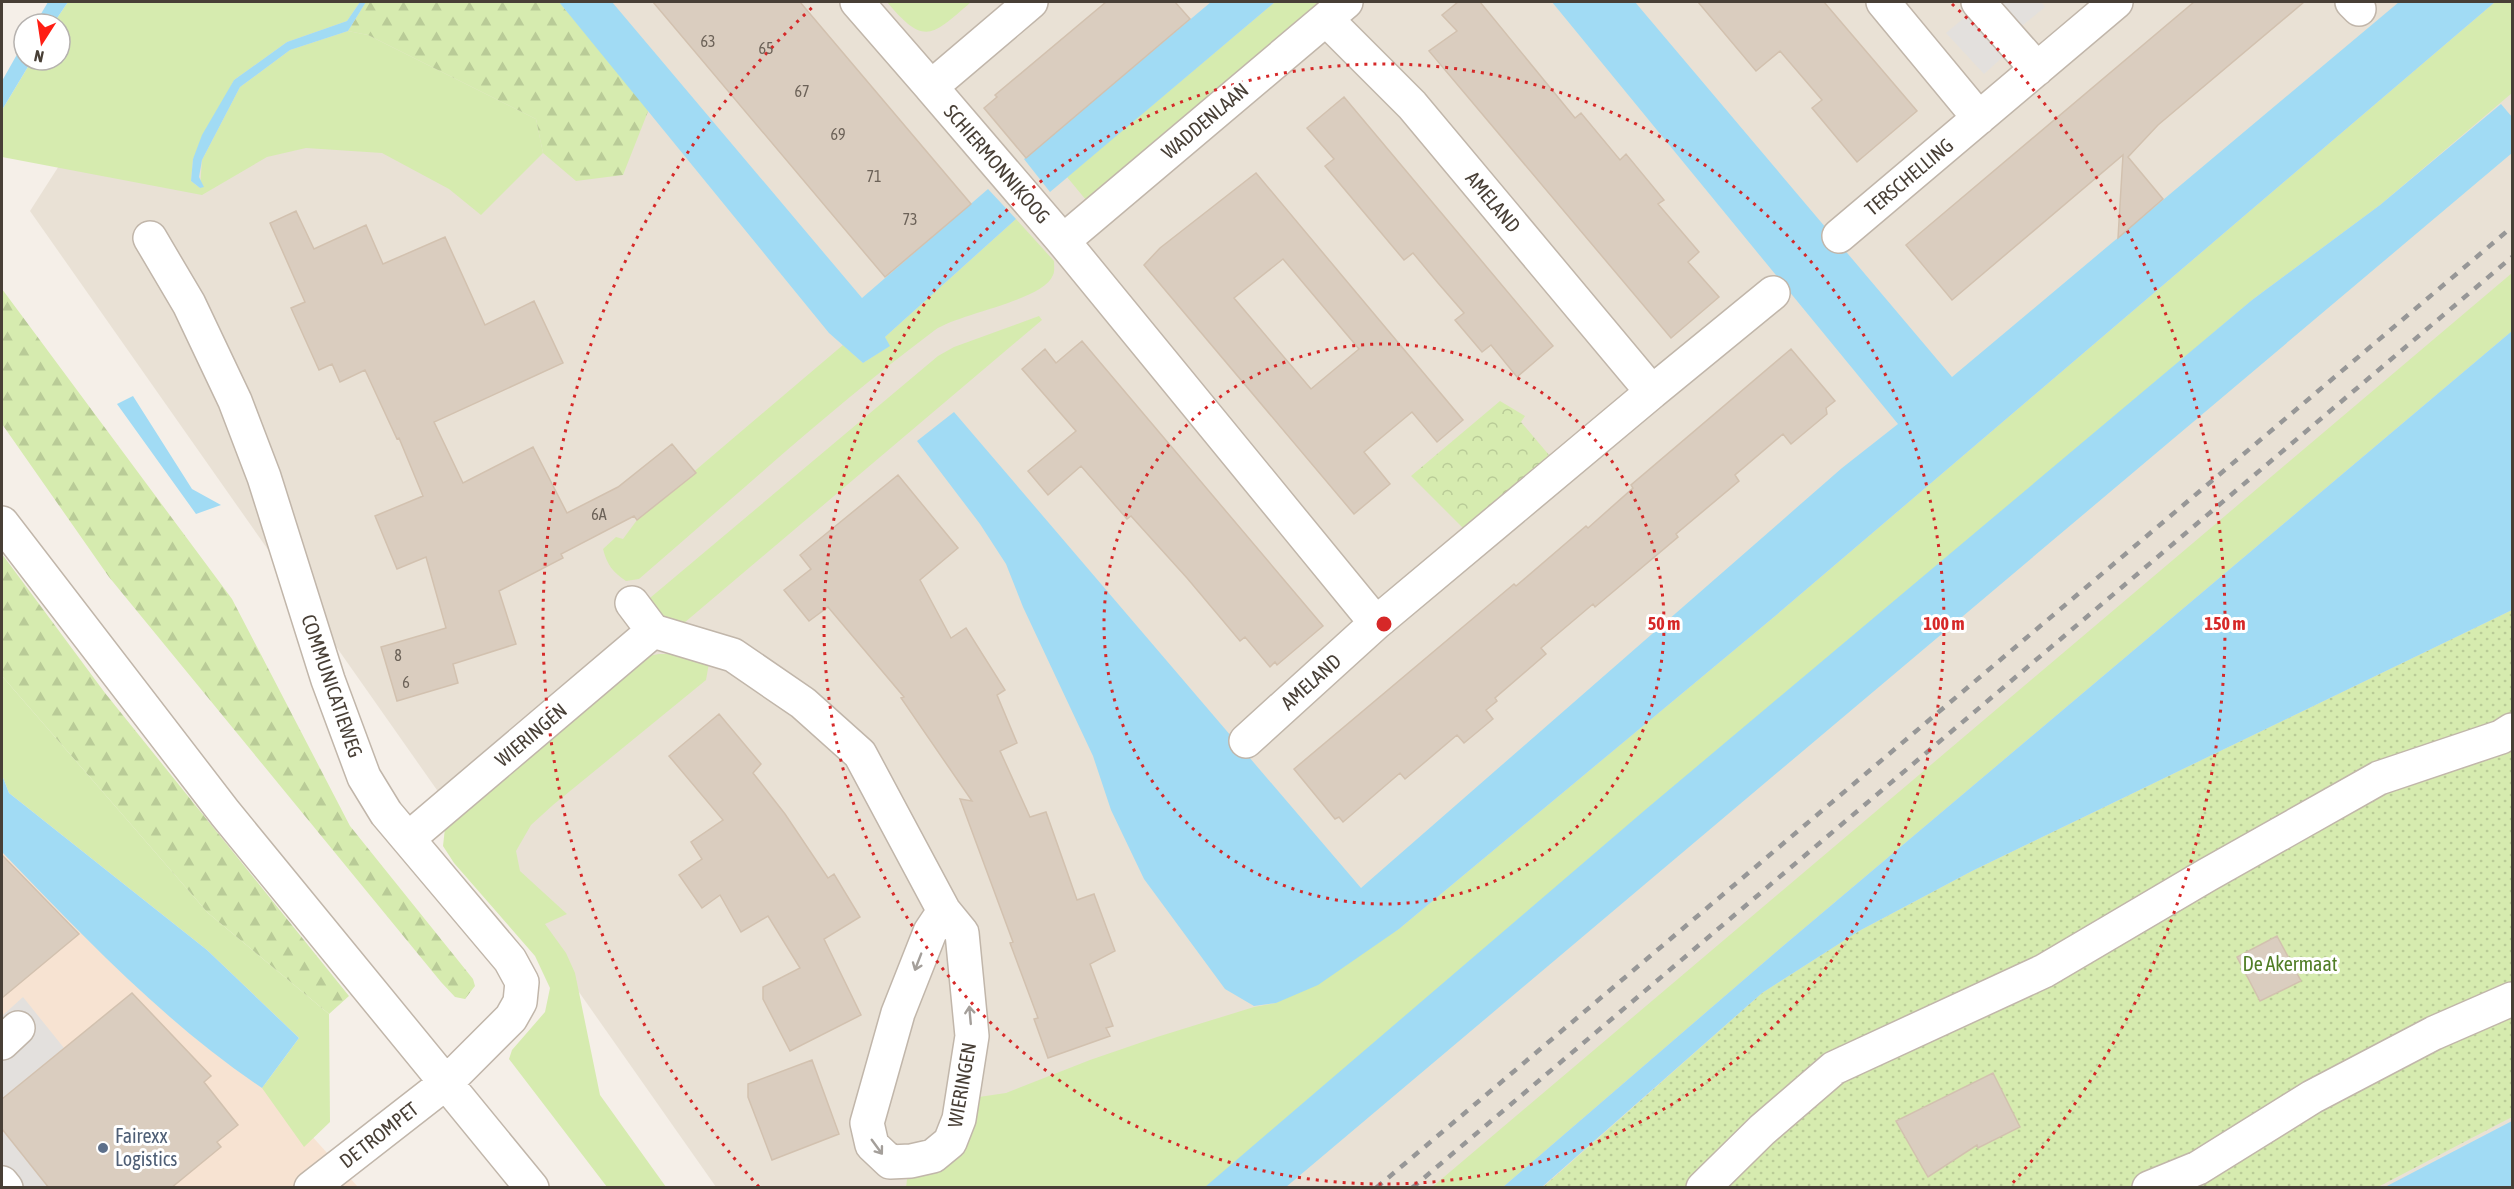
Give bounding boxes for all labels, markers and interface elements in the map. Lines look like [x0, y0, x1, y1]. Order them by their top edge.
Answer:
north arrow [12, 12, 72, 72]
house number: 63 [700, 32, 716, 50]
house number: 65 [758, 39, 774, 57]
text: N [32, 47, 45, 66]
street label: WADDENLAAN [1157, 78, 1253, 163]
house number: 67 [794, 82, 810, 100]
street label: SCHIERMONNIKOOG [940, 100, 1055, 228]
house number: 69 [830, 125, 846, 143]
street label: TERSCHELLING [1860, 133, 1957, 220]
house number: 71 [866, 167, 882, 185]
street label: AMELAND [1461, 167, 1525, 237]
house number: 73 [902, 210, 918, 228]
house number: 6A [591, 505, 607, 523]
street label: COMMUNICATIEWEG [297, 611, 368, 760]
text: 50 m [1648, 613, 1680, 634]
text: 100 m [1924, 613, 1964, 634]
text: 150 m [2205, 613, 2245, 634]
centre of rings [1374, 614, 1394, 634]
house number: 8 [394, 646, 402, 664]
street label: AMELAND [1276, 649, 1345, 714]
house number: 6 [402, 673, 410, 691]
street label: WIERINGEN [490, 698, 571, 771]
park label: De Akermaat [2243, 952, 2338, 975]
one-way arrow [912, 953, 923, 971]
one-way arrow [964, 1006, 975, 1025]
street label: WIERINGEN [943, 1041, 980, 1129]
street label: DE TROMPET [335, 1097, 423, 1172]
place label: Fairexx Logistics [115, 1124, 177, 1170]
one-way arrow [870, 1139, 883, 1155]
marker: Fairexx Logistics [96, 1141, 110, 1155]

